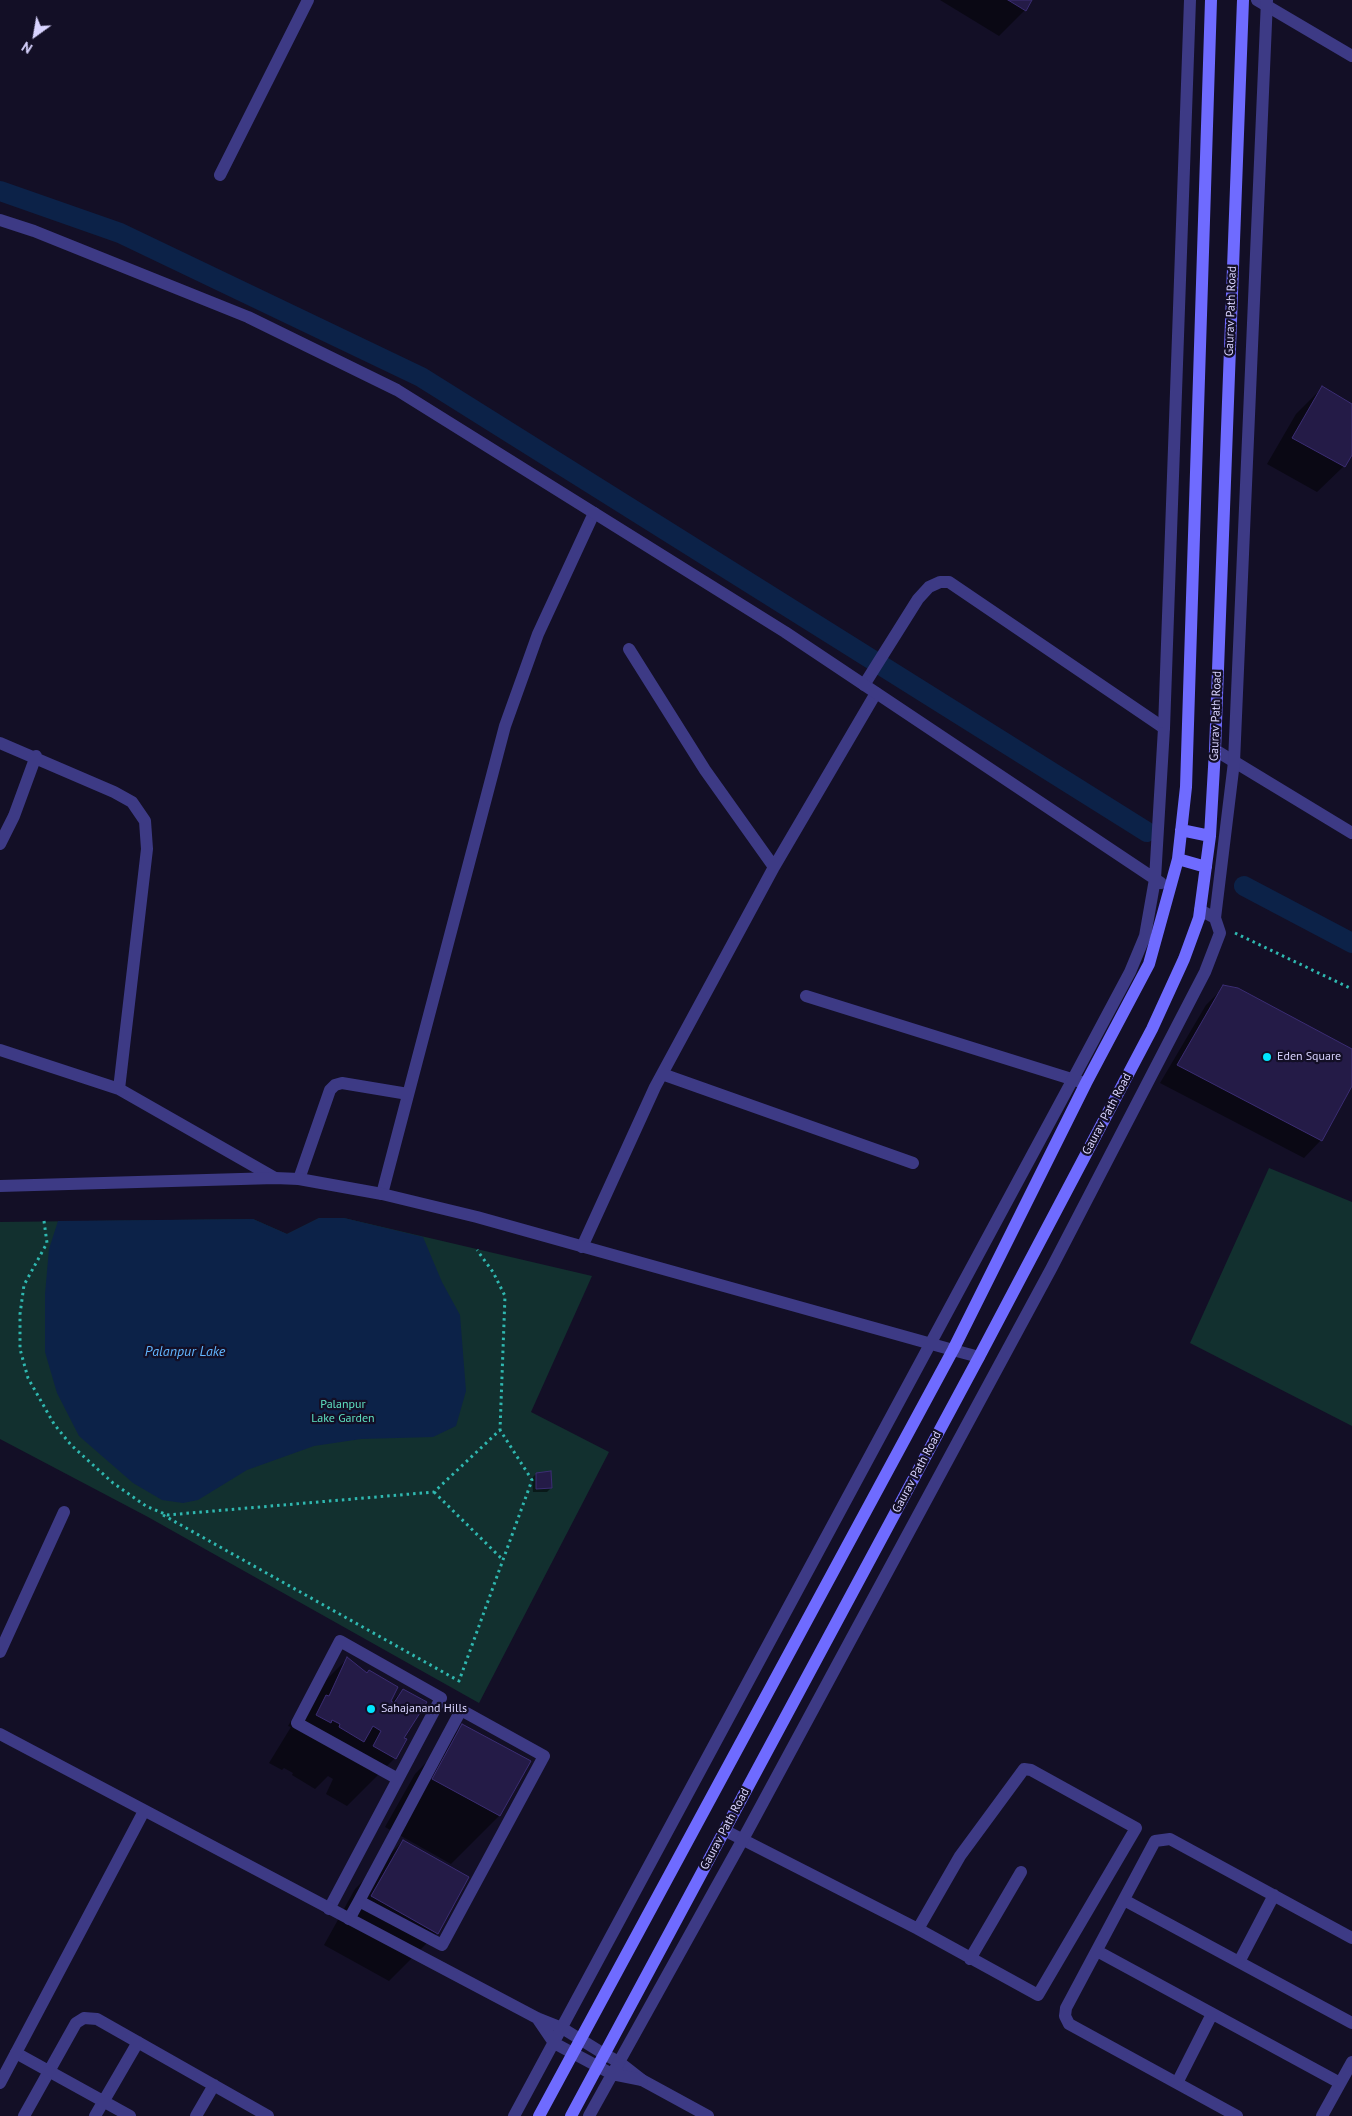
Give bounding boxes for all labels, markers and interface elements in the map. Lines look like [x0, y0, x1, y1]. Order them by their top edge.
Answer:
north arrow [10, 10, 60, 60]
text: N [18, 38, 36, 58]
street label: Gaurav Path Road [1222, 266, 1240, 356]
street label: Gaurav Path Road [1207, 671, 1225, 761]
place label: Eden Square [1277, 1050, 1341, 1064]
marker: Eden Square [1261, 1051, 1273, 1063]
street label: Gaurav Path Road [1079, 1071, 1135, 1157]
water label: Palanpur Lake [145, 1344, 225, 1360]
park label: Palanpur Lake Garden [311, 1398, 375, 1426]
street label: Gaurav Path Road [889, 1429, 945, 1515]
place label: Sahajanand Hills [381, 1702, 467, 1716]
marker: Sahajanand Hills [365, 1703, 377, 1715]
street label: Gaurav Path Road [697, 1786, 753, 1872]

